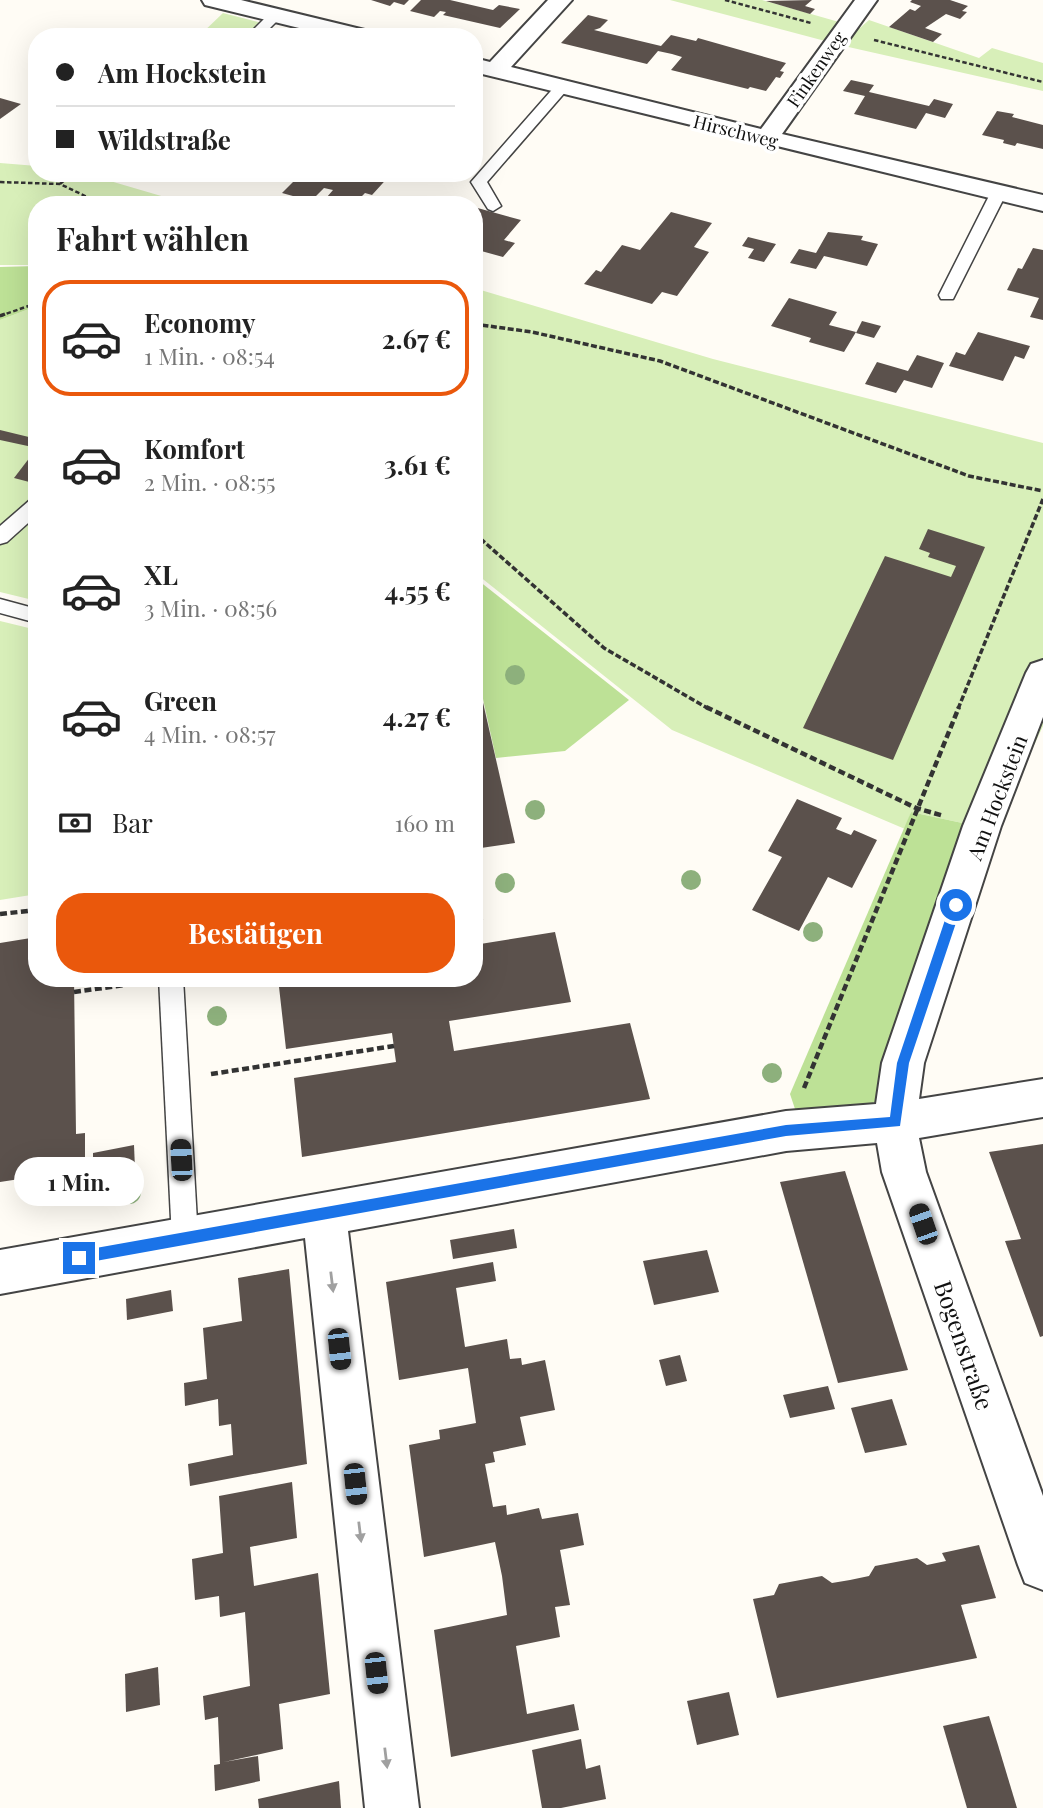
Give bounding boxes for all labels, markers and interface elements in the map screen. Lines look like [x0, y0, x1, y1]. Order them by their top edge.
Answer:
street label: Finkenweg [781, 26, 851, 112]
text: Am Hockstein [98, 55, 266, 90]
street label: Hirschweg [691, 109, 781, 153]
text: Wildstraße [98, 122, 231, 157]
text: Fahrt wählen [56, 216, 249, 259]
text: Economy [144, 305, 255, 340]
icon: car [60, 307, 123, 370]
text: 2.67 € [382, 321, 451, 356]
text: 1 Min. · 08:54 [144, 340, 275, 371]
text: Komfort [144, 431, 245, 466]
icon: car [60, 433, 123, 496]
text: 3.61 € [384, 447, 451, 482]
text: 2 Min. · 08:55 [144, 466, 276, 497]
text: XL [144, 557, 178, 592]
icon: car [60, 559, 123, 622]
text: 4.55 € [384, 573, 451, 608]
text: 3 Min. · 08:56 [144, 592, 277, 623]
text: Green [144, 683, 217, 718]
icon: car [60, 685, 123, 748]
text: 4.27 € [383, 699, 451, 734]
text: 4 Min. · 08:57 [144, 718, 276, 749]
street label: Am Hockstein [959, 730, 1033, 865]
icon: cash [56, 804, 94, 842]
text: Bar [112, 805, 153, 840]
text: 160 m [395, 807, 455, 838]
route start [940, 889, 972, 921]
button: Bestätigen [56, 893, 455, 973]
car [170, 1138, 193, 1182]
callout: 1 Min. [14, 1156, 144, 1206]
text: 1 Min. [47, 1166, 111, 1197]
car [907, 1201, 940, 1247]
route end [63, 1242, 95, 1274]
one-way arrow [326, 1271, 337, 1293]
street label: Bogenstraße [928, 1276, 1002, 1414]
car [327, 1327, 352, 1371]
car [343, 1462, 368, 1506]
one-way arrow [355, 1521, 366, 1543]
car [364, 1651, 389, 1695]
one-way arrow [381, 1747, 392, 1769]

